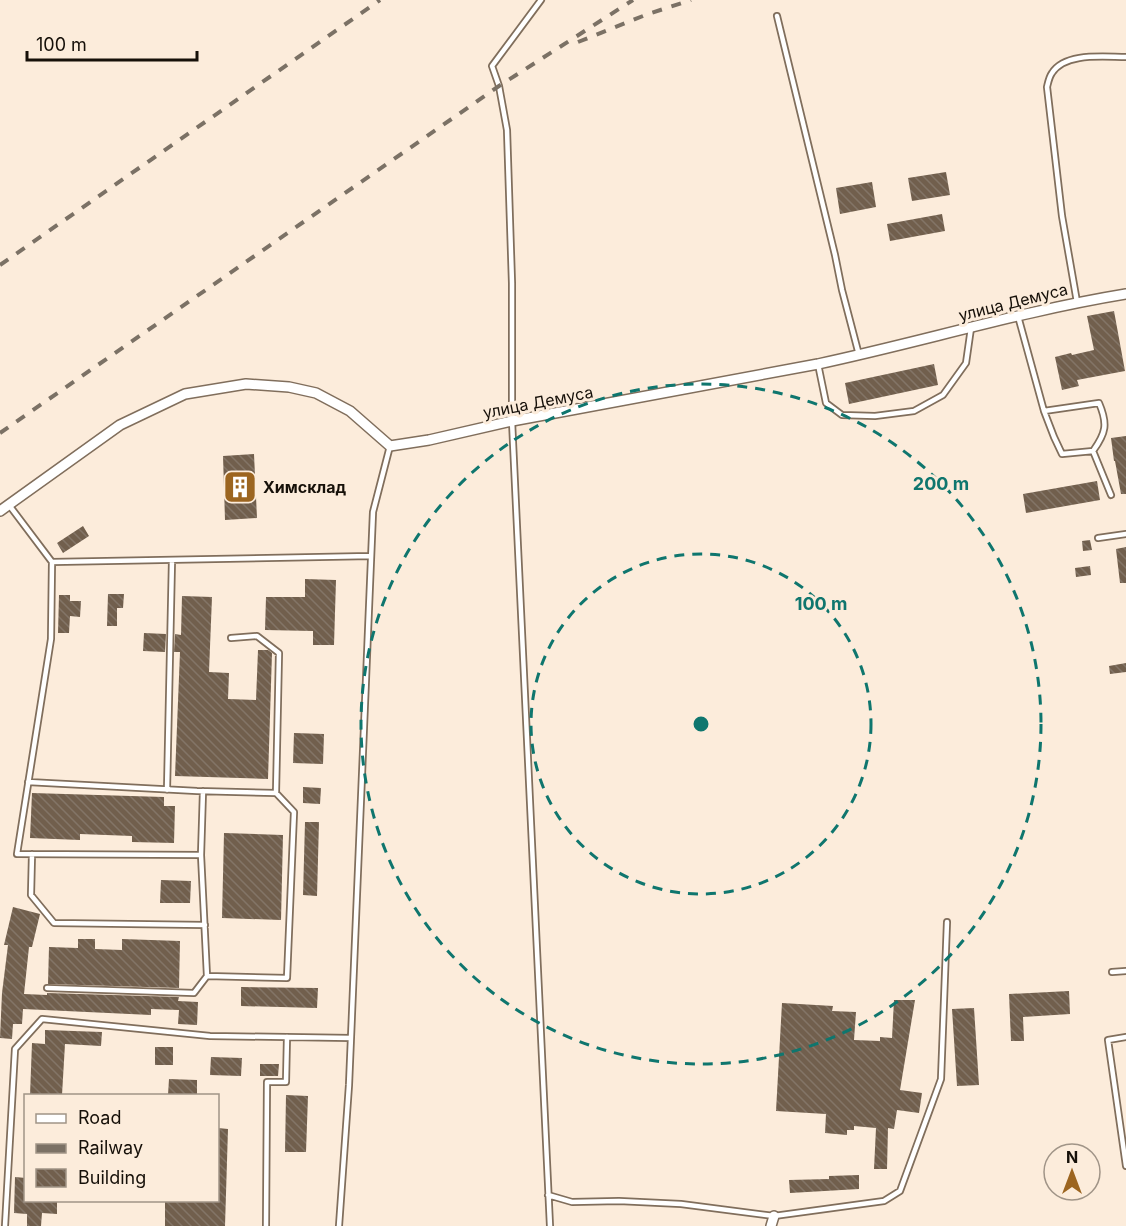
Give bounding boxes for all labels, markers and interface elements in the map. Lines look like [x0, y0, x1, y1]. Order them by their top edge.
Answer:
scale bar [27, 24, 196, 62]
text: 100 m [36, 34, 87, 55]
street label: улица Демуса [956, 279, 1070, 325]
street label: улица Демуса [481, 382, 595, 422]
building icon: Химсклад [222, 469, 258, 505]
text: 200 m [913, 473, 969, 494]
place label: Химсклад [263, 477, 346, 497]
text: 100 m [795, 593, 847, 614]
centre of rings [691, 714, 711, 734]
legend [24, 1094, 219, 1202]
text: Road [78, 1107, 121, 1128]
text: Railway [78, 1137, 143, 1158]
north arrow [1042, 1142, 1102, 1202]
text: N [1066, 1147, 1078, 1167]
text: Building [78, 1167, 146, 1188]

